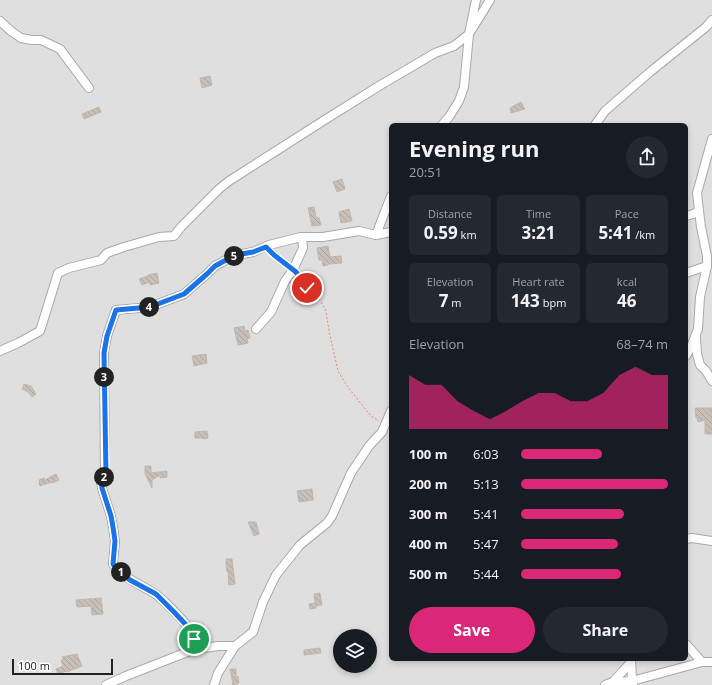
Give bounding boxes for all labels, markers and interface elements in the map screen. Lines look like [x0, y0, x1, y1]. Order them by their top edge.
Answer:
text: Evening run [409, 133, 540, 163]
button: share [626, 136, 668, 178]
text: 20:51 [409, 163, 442, 181]
text: Distance [428, 206, 472, 221]
text: Time [526, 206, 551, 221]
text: Pace [615, 206, 639, 221]
text: 0.59 [424, 221, 458, 244]
text: 3:21 [521, 221, 556, 244]
text: 5:41 [598, 221, 632, 244]
text: km [458, 227, 477, 242]
text: /km [632, 227, 655, 242]
pin: 5 [224, 246, 244, 266]
text: 5 [231, 248, 237, 263]
pin [290, 271, 324, 305]
text: Elevation [427, 274, 474, 289]
text: Heart rate [512, 274, 565, 289]
text: kcal [617, 274, 637, 289]
icon: check [296, 277, 318, 299]
text: 7 [439, 289, 449, 312]
text: 143 [511, 289, 540, 312]
text: 46 [617, 289, 637, 312]
text: m [449, 295, 462, 310]
text: bpm [540, 295, 566, 310]
pin: 4 [139, 297, 159, 317]
text: 4 [146, 299, 152, 314]
text: Elevation [409, 335, 464, 353]
text: 68–74 m [616, 335, 668, 353]
pin: 3 [94, 367, 114, 387]
text: 3 [101, 369, 107, 384]
text: 100 m [409, 445, 447, 463]
text: 6:03 [473, 445, 499, 463]
pin: 2 [94, 467, 114, 487]
text: 2 [101, 469, 107, 484]
text: 200 m [409, 475, 447, 493]
text: 5:13 [473, 475, 499, 493]
text: 300 m [409, 505, 447, 523]
text: 5:41 [473, 505, 499, 523]
text: 400 m [409, 535, 447, 553]
text: 5:47 [473, 535, 499, 553]
pin: 1 [111, 562, 131, 582]
text: 1 [118, 564, 124, 579]
text: 500 m [409, 565, 447, 583]
text: 5:44 [473, 565, 499, 583]
button: Save [409, 607, 535, 653]
button: Share [543, 607, 668, 653]
pin [177, 622, 211, 656]
icon: arrive [183, 628, 205, 650]
map controls [333, 629, 377, 673]
button: layers [333, 629, 377, 673]
scale bar [12, 657, 113, 676]
text: 100 m [18, 658, 50, 673]

